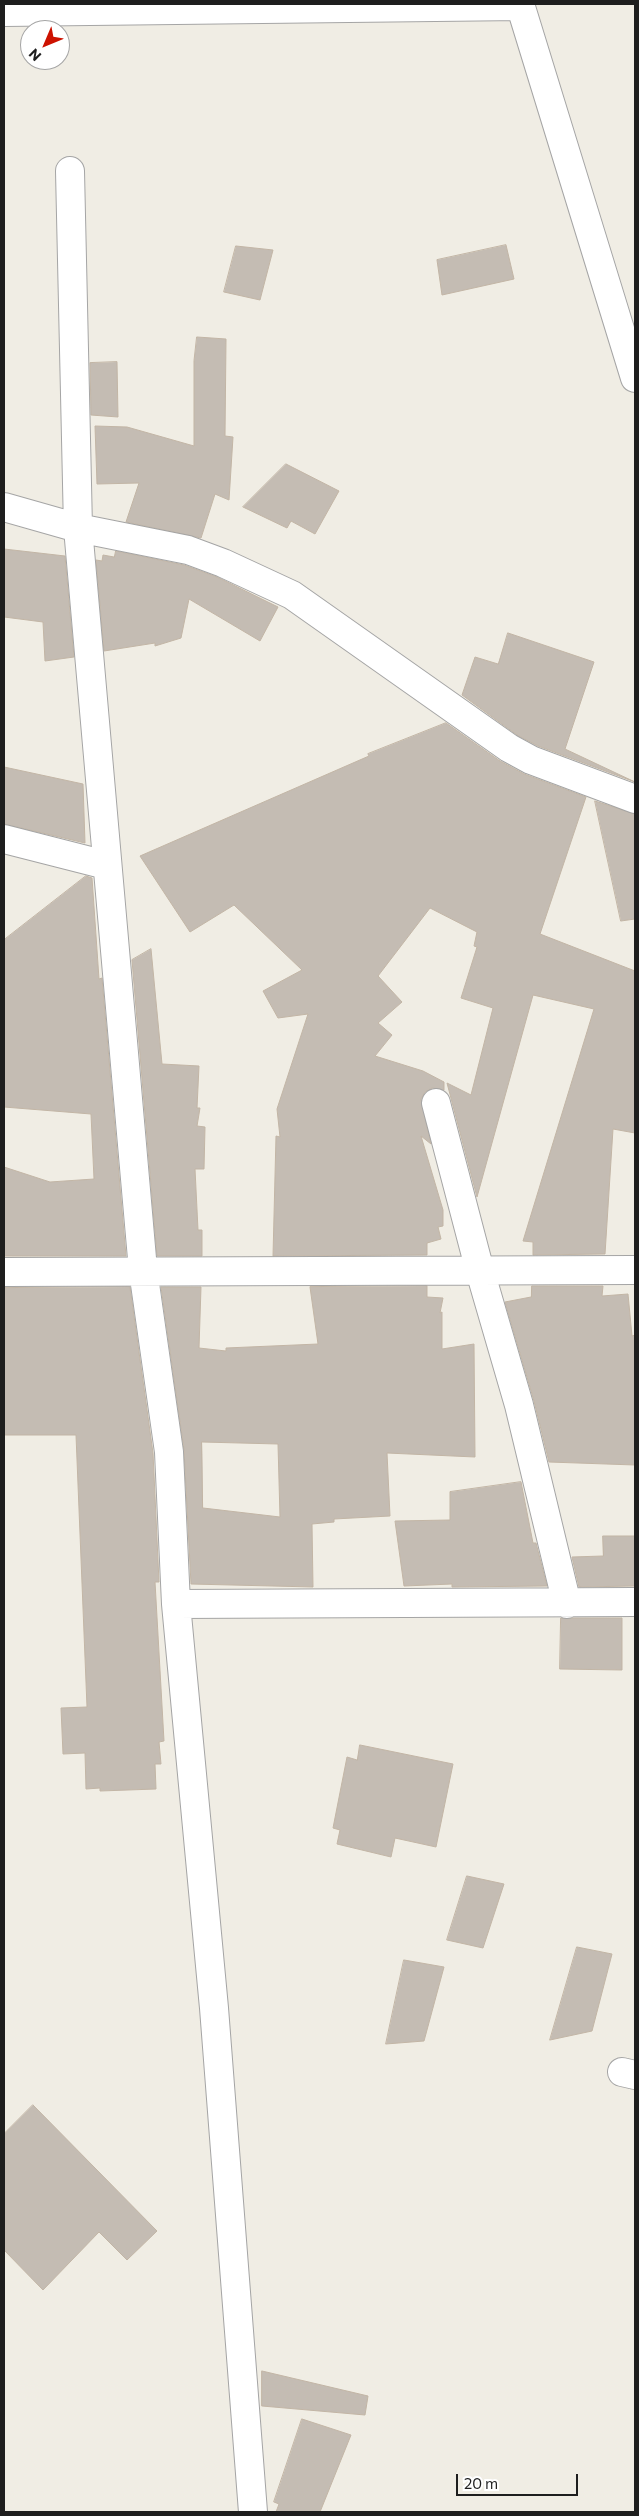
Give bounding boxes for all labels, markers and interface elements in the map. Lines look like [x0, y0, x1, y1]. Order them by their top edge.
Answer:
north arrow [20, 20, 70, 70]
text: N [25, 46, 44, 65]
scale bar [459, 2464, 582, 2496]
text: 20 m [464, 2474, 498, 2492]

